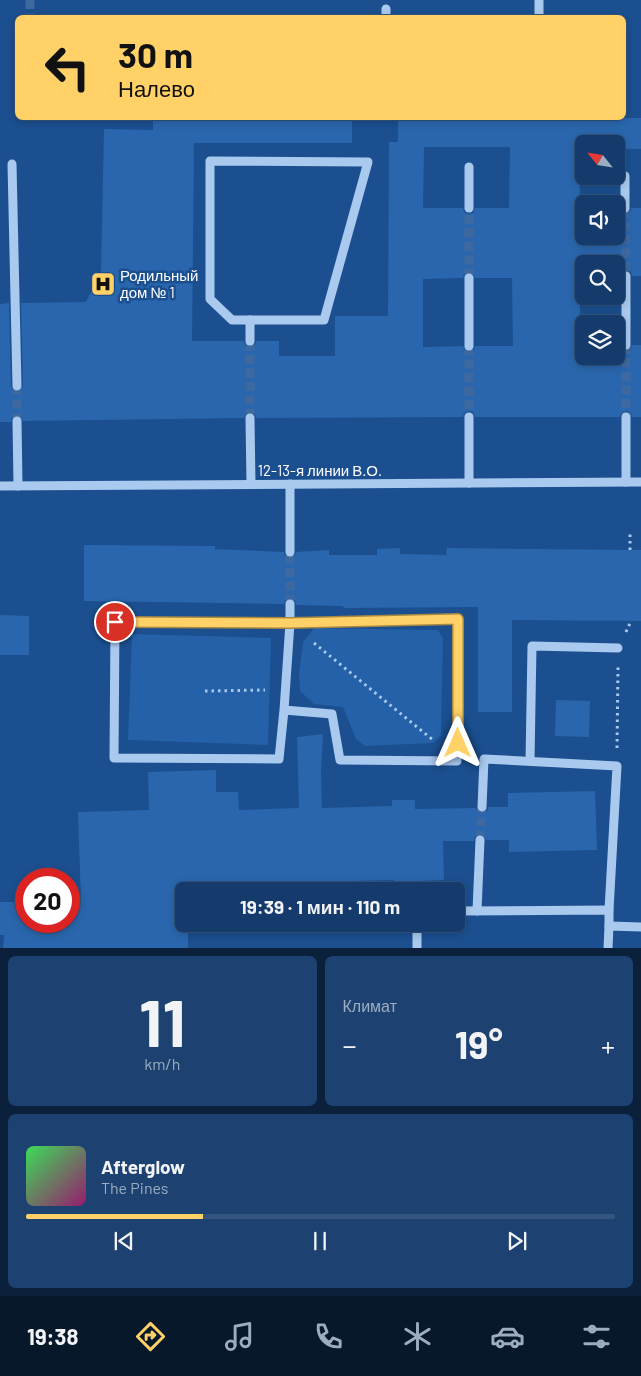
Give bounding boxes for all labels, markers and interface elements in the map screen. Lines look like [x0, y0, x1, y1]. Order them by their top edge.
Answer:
text: 30 m [118, 33, 193, 75]
icon: left [35, 35, 100, 100]
text: Налево [118, 75, 195, 101]
north arrow [575, 135, 625, 185]
map controls [575, 135, 625, 365]
button: sound [575, 195, 625, 245]
button: search [575, 255, 625, 305]
place label: Родильный дом № 1 [120, 266, 199, 301]
hospital icon: Родильный дом № 1 [90, 271, 116, 297]
button: layers [575, 315, 625, 365]
street label: 12-13-я линии В.О. [258, 461, 382, 479]
pin [94, 601, 136, 643]
icon: arrive [101, 608, 129, 636]
position arrow [431, 716, 483, 768]
speed limit sign: 20 [15, 868, 80, 933]
text: 19:39 · 1 мин · 110 m [240, 895, 400, 918]
text: 11 [139, 982, 185, 1060]
text: Климат [343, 996, 397, 1015]
text: 19° [455, 1021, 503, 1067]
text: − [343, 1028, 357, 1062]
text: + [601, 1028, 615, 1062]
text: km/h [144, 1054, 180, 1073]
text: Afterglow [101, 1155, 185, 1178]
text: The Pines [101, 1178, 169, 1197]
icon: previous [110, 1227, 138, 1255]
icon: pause [306, 1227, 334, 1255]
icon: next [503, 1227, 531, 1255]
icon: directions [133, 1319, 168, 1354]
icon: music [222, 1319, 257, 1354]
icon: phone [311, 1319, 346, 1354]
icon: climate [400, 1319, 435, 1354]
icon: car [490, 1319, 525, 1354]
icon: filters [579, 1319, 614, 1354]
text: 19:38 [27, 1323, 78, 1349]

